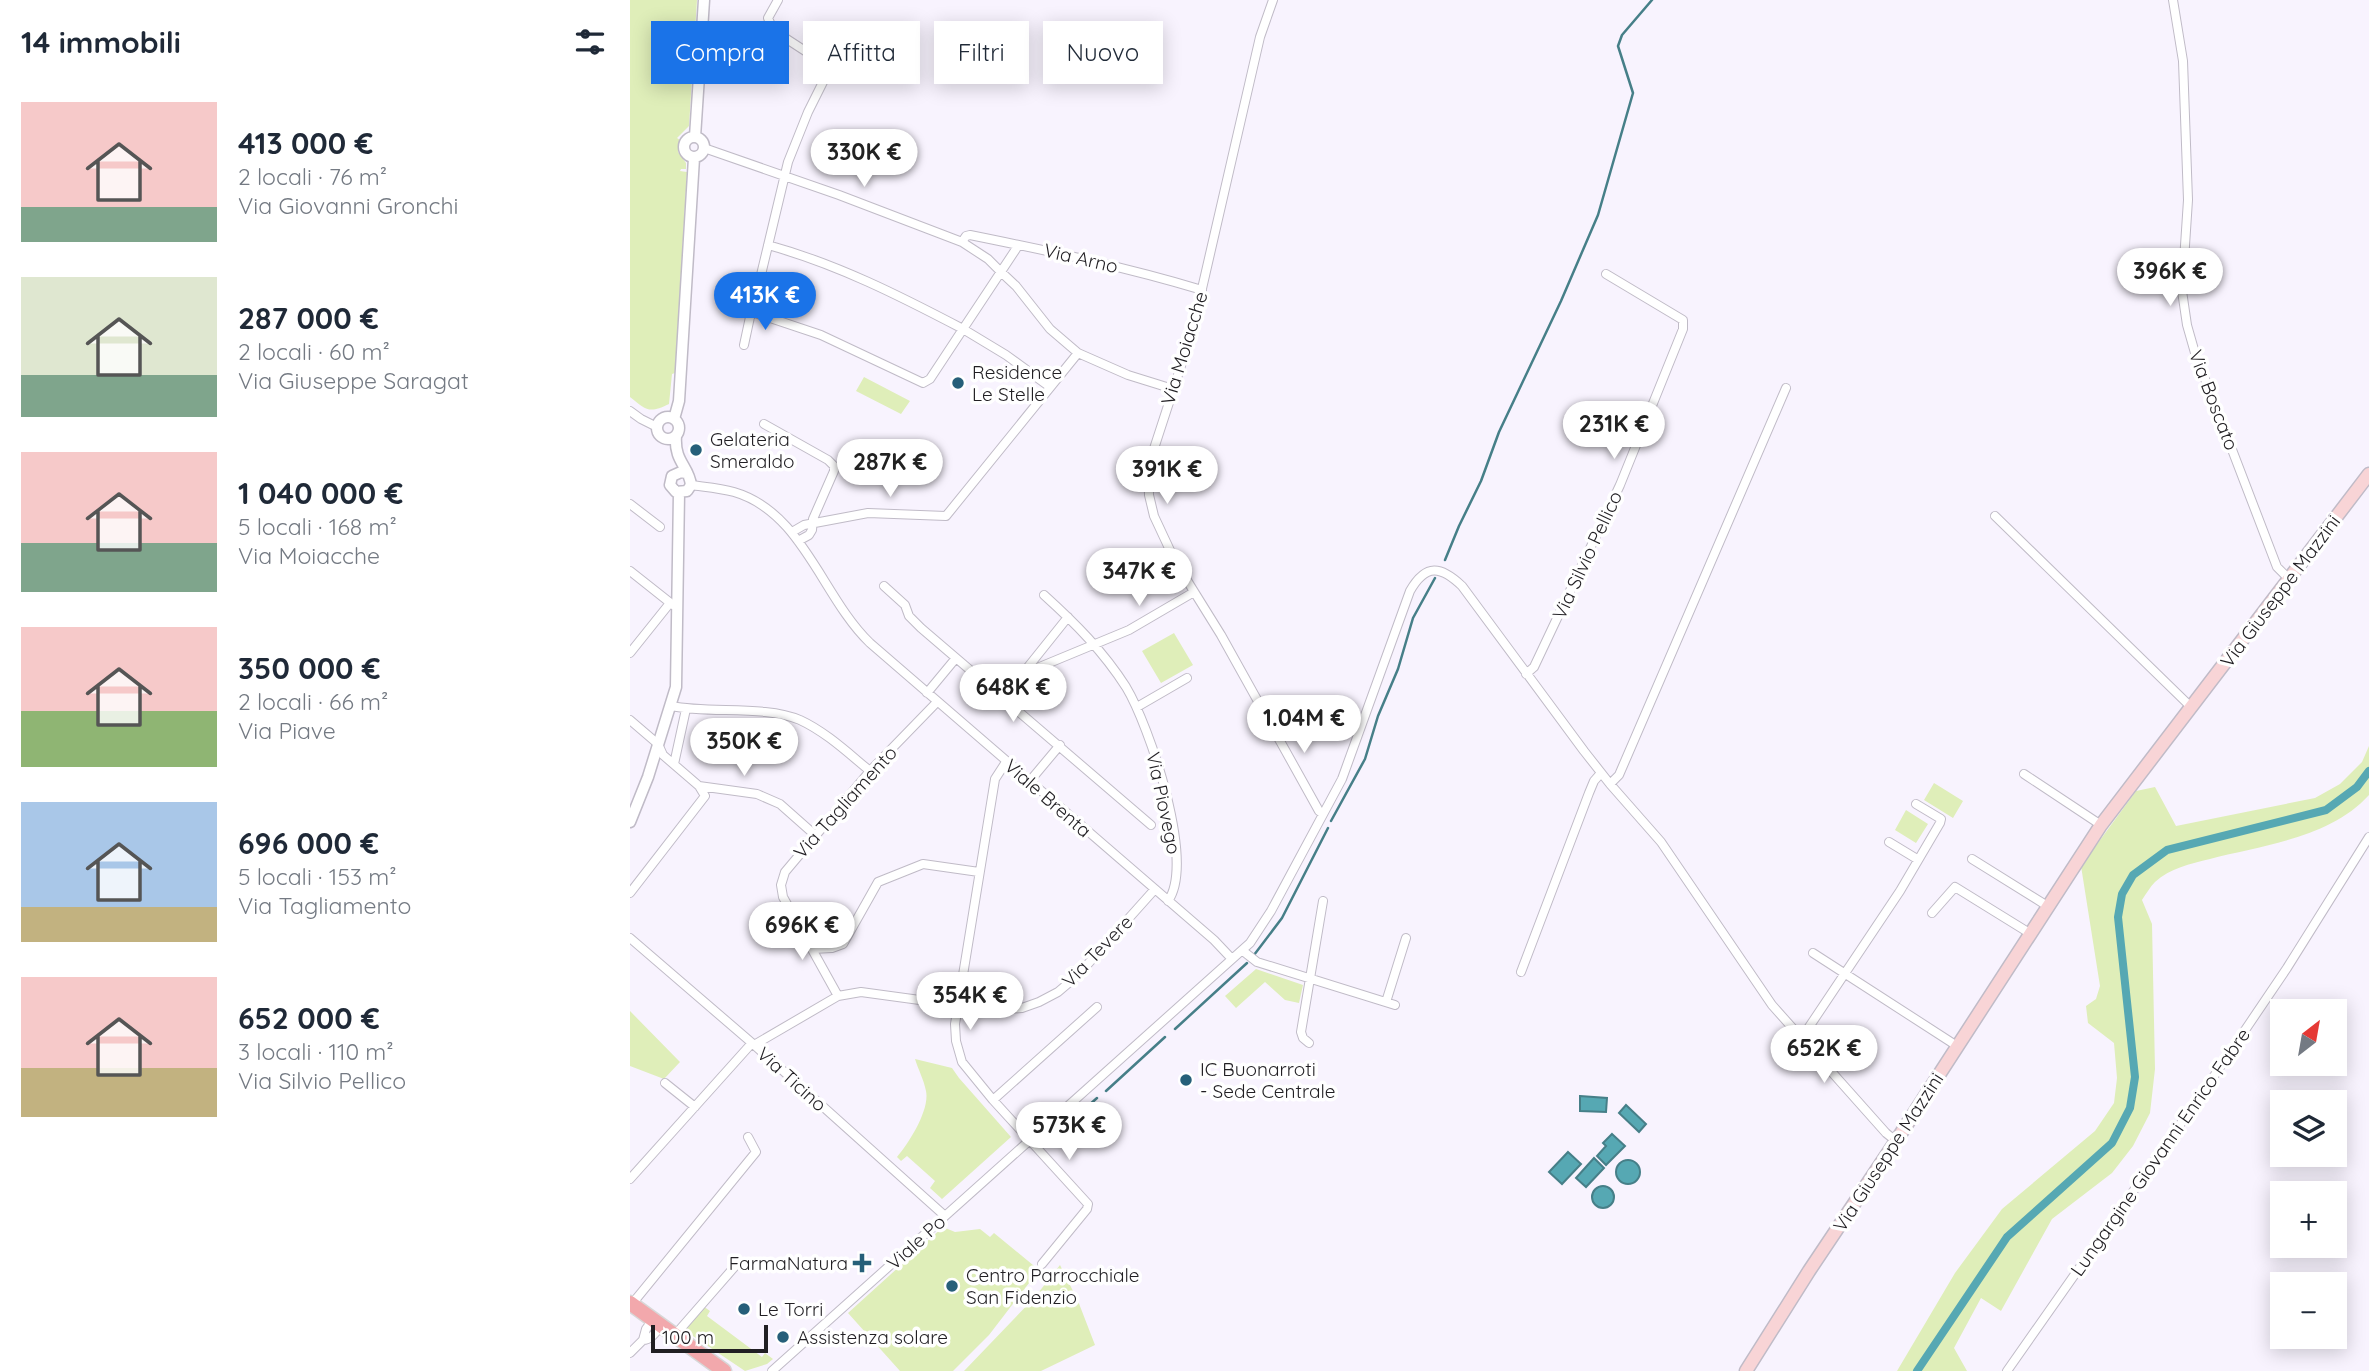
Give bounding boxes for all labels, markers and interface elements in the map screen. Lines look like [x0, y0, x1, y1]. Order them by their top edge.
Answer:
chip: Compra [651, 21, 789, 84]
chip: Affitta [803, 21, 920, 84]
chip: Filtri [934, 21, 1029, 84]
chip: Nuovo [1043, 21, 1163, 84]
text: 14 immobili [21, 23, 181, 61]
icon: filters [571, 23, 609, 61]
text: 413 000 € [238, 124, 373, 162]
icon: home [77, 130, 161, 214]
pin: 330K € [807, 130, 921, 189]
text: 330K € [827, 137, 901, 166]
text: 2 locali · 76 m² [238, 162, 387, 191]
text: Via Giovanni Gronchi [238, 191, 458, 220]
street label: Via Arno [1042, 238, 1120, 278]
pin: 396K € [2113, 248, 2227, 308]
text: 396K € [2133, 256, 2207, 285]
pin: 413K € [708, 272, 822, 332]
text: 413K € [730, 280, 800, 309]
street label: Via Moiacche [1155, 288, 1213, 408]
text: 287 000 € [238, 299, 379, 337]
icon: home [77, 305, 161, 389]
text: 2 locali · 60 m² [238, 337, 390, 366]
street label: Via Boscato [2184, 347, 2244, 453]
place label: Residence Le Stelle [972, 360, 1062, 406]
text: Via Giuseppe Saragat [238, 366, 469, 395]
marker: Residence Le Stelle [950, 375, 966, 391]
pin: 231K € [1557, 402, 1671, 461]
text: 231K € [1579, 409, 1649, 438]
place label: Gelateria Smeraldo [710, 427, 795, 473]
pin: 287K € [833, 440, 947, 499]
marker: Gelateria Smeraldo [688, 442, 704, 458]
text: 287K € [853, 447, 927, 476]
pin: 391K € [1110, 447, 1224, 506]
text: 391K € [1132, 454, 1202, 483]
text: 1 040 000 € [238, 474, 403, 512]
icon: home [77, 480, 161, 564]
street label: Via Silvio Pellico [1547, 487, 1627, 623]
street label: Via Giuseppe Mazzini [2215, 510, 2345, 672]
text: 5 locali · 168 m² [238, 512, 397, 541]
text: Via Moiacche [238, 541, 380, 570]
pin: 347K € [1082, 548, 1196, 608]
text: 347K € [1102, 556, 1176, 585]
text: 350 000 € [238, 649, 381, 687]
icon: home [77, 655, 161, 739]
pin: 648K € [956, 664, 1070, 724]
text: 648K € [976, 672, 1050, 701]
text: 2 locali · 66 m² [238, 687, 388, 716]
pin: 1.04M € [1239, 696, 1369, 755]
text: 1.04M € [1263, 703, 1345, 732]
text: Via Piave [238, 716, 336, 745]
pin: 350K € [687, 718, 801, 778]
text: 350K € [706, 726, 782, 755]
street label: Via Tagliamento [788, 741, 902, 863]
street label: Via Piovego [1141, 750, 1187, 856]
street label: Viale Brenta [1000, 754, 1096, 842]
text: 696 000 € [238, 824, 379, 862]
icon: home [77, 830, 161, 914]
text: 5 locali · 153 m² [238, 862, 397, 891]
text: Via Tagliamento [238, 891, 411, 920]
pin: 696K € [745, 902, 859, 962]
text: 696K € [765, 910, 839, 939]
street label: Via Tevere [1057, 910, 1137, 992]
pin: 354K € [913, 972, 1027, 1032]
text: 354K € [932, 980, 1008, 1009]
text: 652 000 € [238, 999, 380, 1037]
north arrow [2270, 999, 2347, 1076]
map controls [2270, 999, 2347, 1349]
icon: home [77, 1005, 161, 1089]
street label: Lungargine Giovanni Enrico Fabre [2065, 1023, 2255, 1281]
pin: 652K € [1767, 1026, 1881, 1085]
text: 652K € [1787, 1033, 1861, 1062]
text: 3 locali · 110 m² [238, 1037, 394, 1066]
street label: Via Ticino [752, 1042, 832, 1116]
place label: IC Buonarroti - Sede Centrale [1200, 1057, 1336, 1103]
text: Via Silvio Pellico [238, 1066, 406, 1095]
street label: Via Giuseppe Mazzini [1828, 1068, 1948, 1236]
marker: IC Buonarroti - Sede Centrale [1178, 1072, 1194, 1088]
button: layers [2270, 1090, 2347, 1167]
pin: 573K € [1012, 1102, 1126, 1162]
text: 573K € [1032, 1110, 1106, 1139]
button: + [2270, 1181, 2347, 1258]
street label: Viale Po [882, 1209, 950, 1275]
place label: FarmaNatura [729, 1251, 848, 1275]
marker: FarmaNatura [854, 1255, 870, 1271]
place label: Centro Parrocchiale San Fidenzio [966, 1263, 1140, 1309]
button: − [2270, 1272, 2347, 1349]
marker: Centro Parrocchiale San Fidenzio [944, 1278, 960, 1294]
place label: Le Torri [758, 1297, 823, 1321]
marker: Le Torri [736, 1301, 752, 1317]
scale bar [651, 1322, 768, 1354]
text: 100 m [662, 1325, 714, 1349]
place label: Assistenza solare [797, 1325, 948, 1349]
marker: Assistenza solare [775, 1329, 791, 1345]

